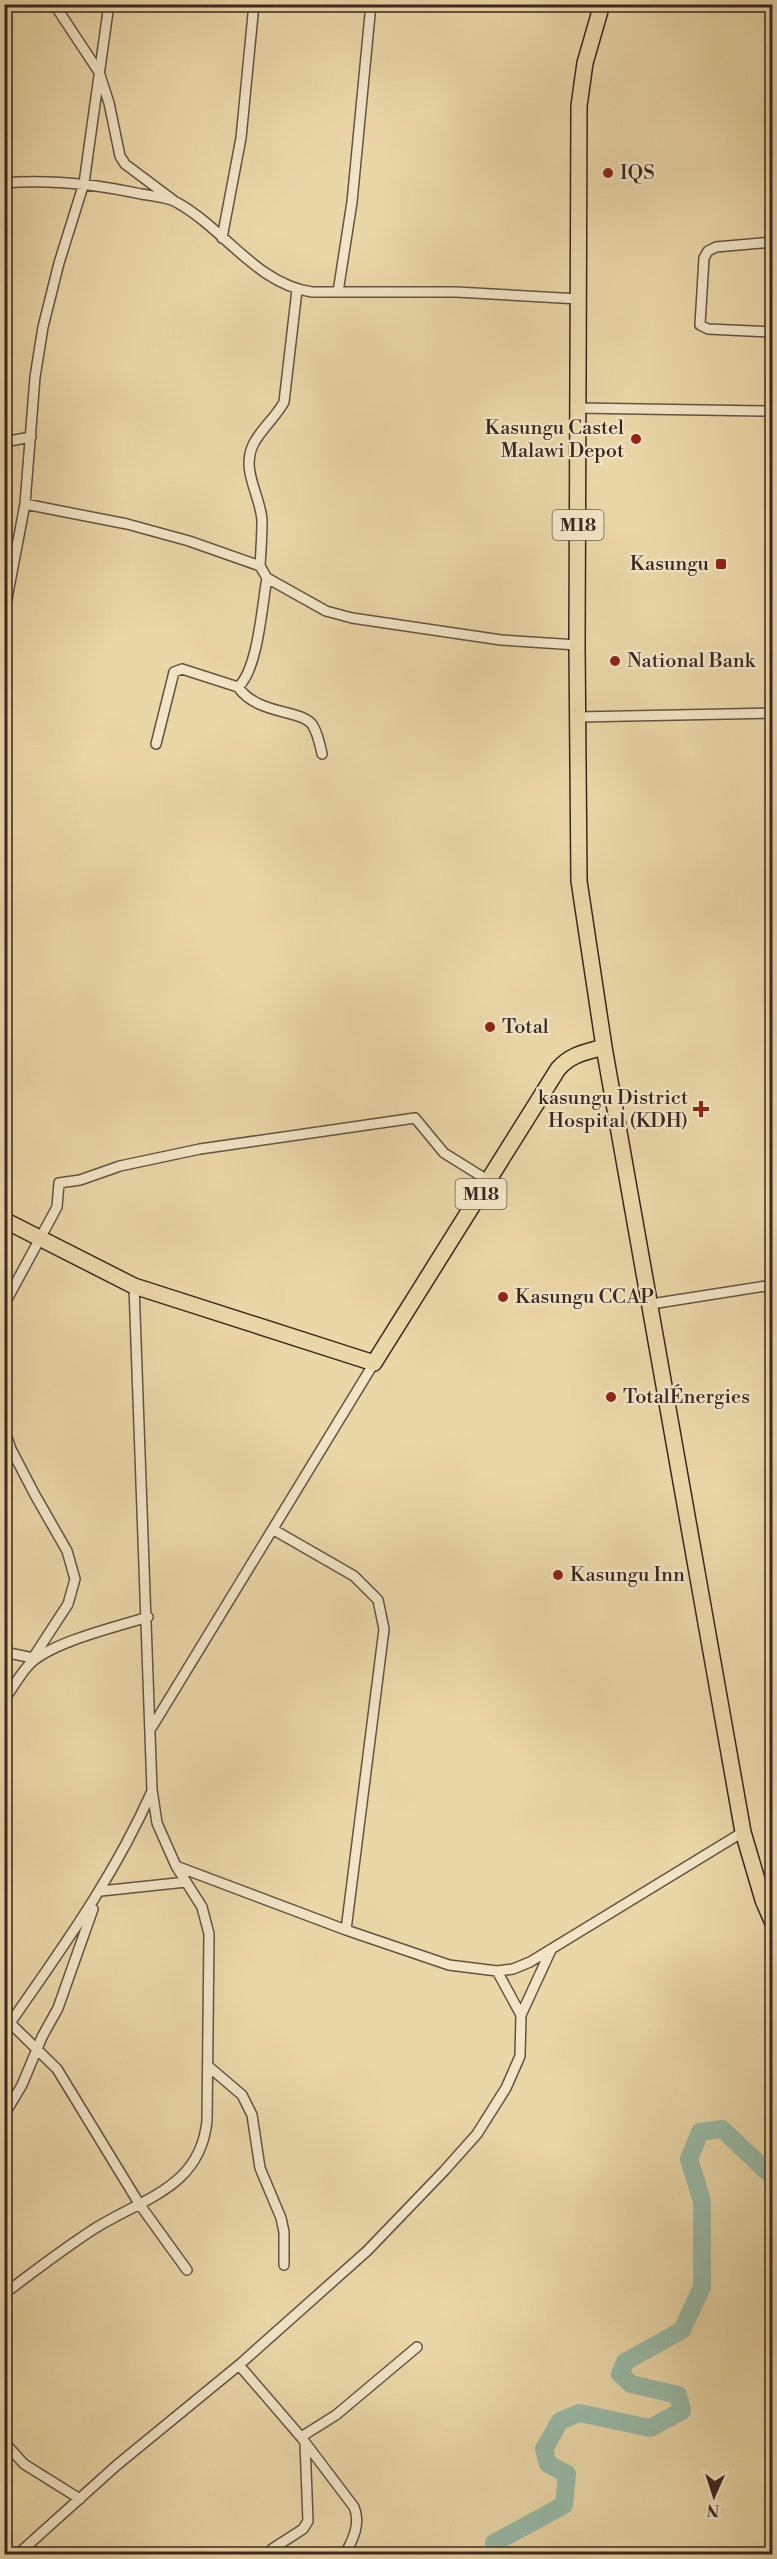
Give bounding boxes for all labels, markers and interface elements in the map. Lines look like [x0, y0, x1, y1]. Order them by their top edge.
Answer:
place label: IQS [620, 161, 655, 186]
marker: IQS [601, 166, 615, 180]
place label: Kasungu Castel Malawi Depot [485, 416, 624, 464]
marker: Kasungu Castel Malawi Depot [629, 432, 643, 446]
road number: M18 [552, 510, 604, 540]
place label: Kasungu [630, 552, 710, 577]
marker: Kasungu [714, 557, 728, 571]
place label: National Bank [627, 649, 757, 674]
marker: National Bank [608, 654, 622, 668]
place label: Total [502, 1015, 549, 1040]
marker: Total [483, 1020, 497, 1034]
place label: kasungu District Hospital (KDH) [538, 1086, 688, 1134]
marker: kasungu District Hospital (KDH) [692, 1100, 710, 1118]
road number: M18 [456, 1179, 506, 1209]
place label: Kasungu CCAP [515, 1285, 654, 1310]
marker: Kasungu CCAP [496, 1290, 510, 1304]
place label: TotalÉnergies [623, 1384, 750, 1410]
marker: TotalÉnergies [604, 1390, 618, 1404]
place label: Kasungu Inn [570, 1563, 685, 1588]
marker: Kasungu Inn [551, 1568, 565, 1582]
north arrow [684, 2466, 744, 2526]
text: N [706, 2500, 720, 2520]

